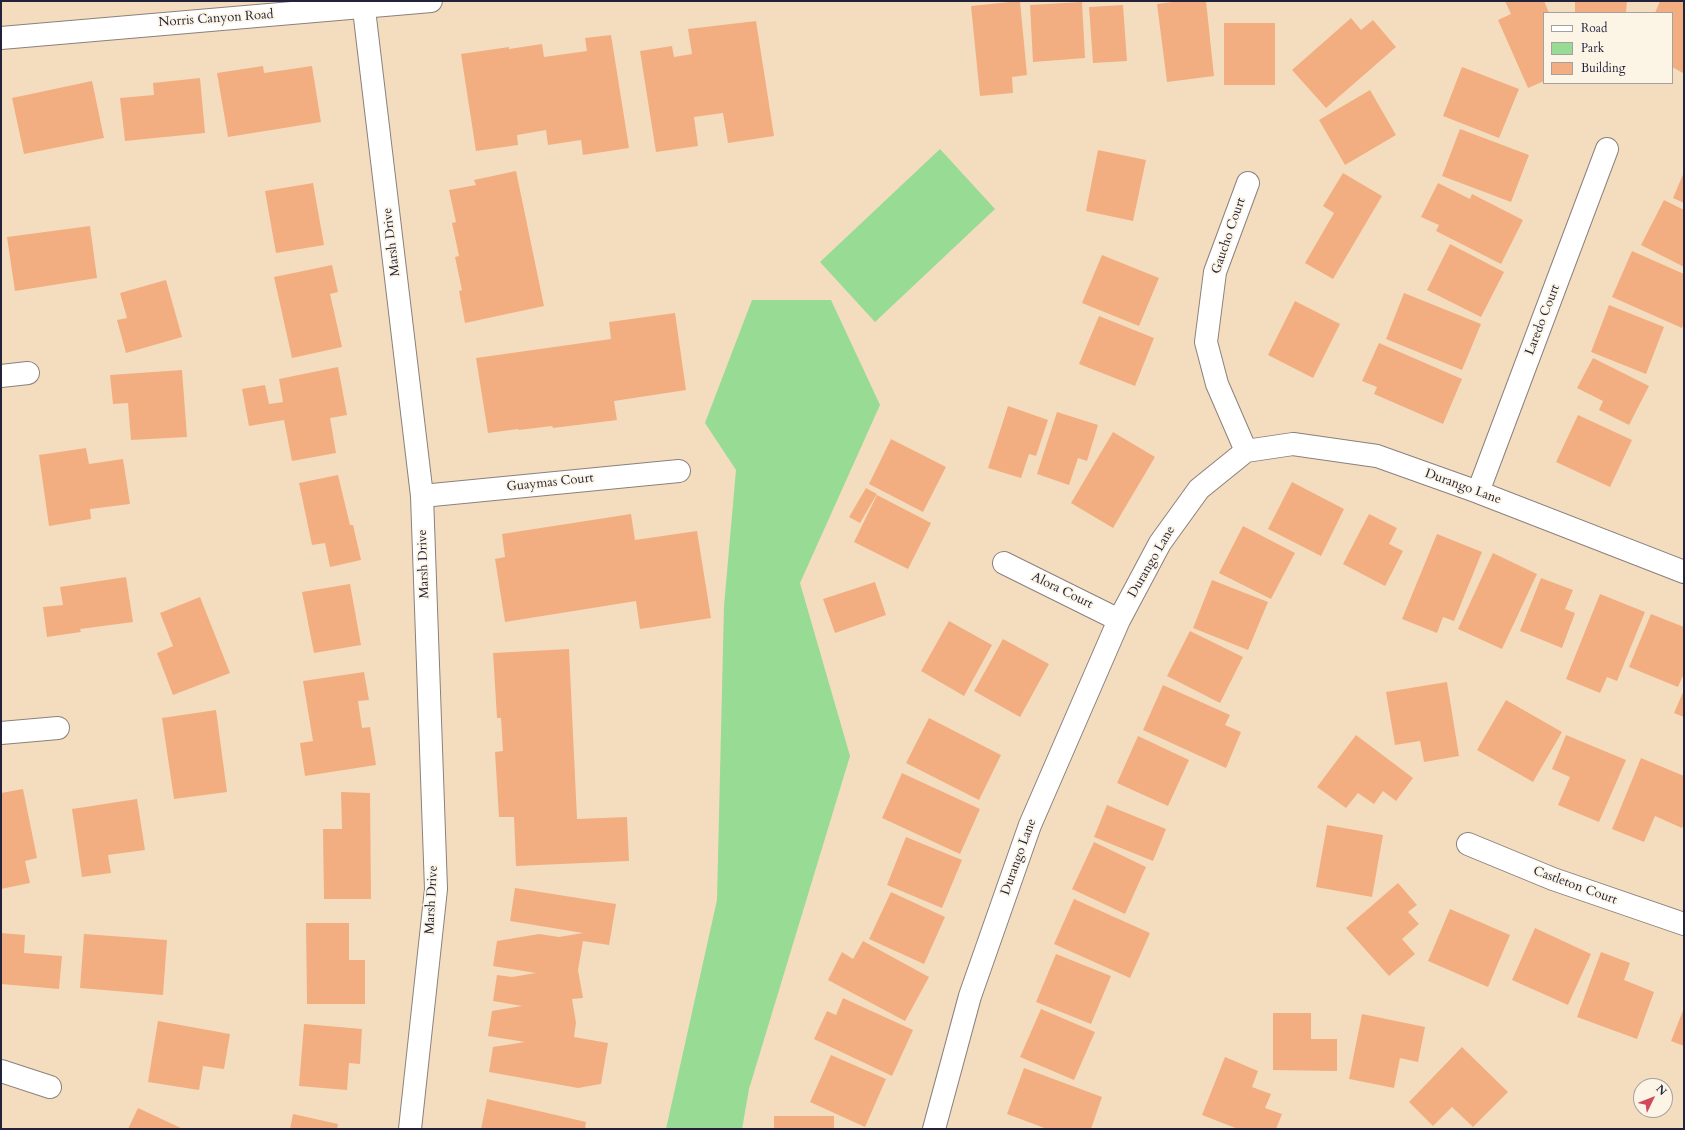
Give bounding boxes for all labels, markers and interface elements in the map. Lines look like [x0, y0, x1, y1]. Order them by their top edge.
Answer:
street label: Norris Canyon Road [158, 7, 274, 31]
legend [1543, 12, 1673, 84]
text: Road [1581, 20, 1607, 36]
text: Park [1581, 40, 1604, 56]
text: Building [1581, 60, 1625, 76]
street label: Gaucho Court [1209, 196, 1249, 276]
street label: Marsh Drive [380, 207, 404, 277]
street label: Laredo Court [1522, 282, 1564, 358]
street label: Durango Lane [1423, 466, 1503, 508]
street label: Guaymas Court [506, 471, 594, 495]
street label: Durango Lane [1125, 523, 1179, 601]
street label: Marsh Drive [415, 529, 433, 599]
street label: Alora Court [1029, 569, 1095, 613]
street label: Durango Lane [998, 817, 1040, 897]
street label: Castleton Court [1531, 864, 1619, 908]
street label: Marsh Drive [422, 865, 442, 935]
north arrow [1633, 1078, 1673, 1118]
text: N [1653, 1082, 1670, 1099]

